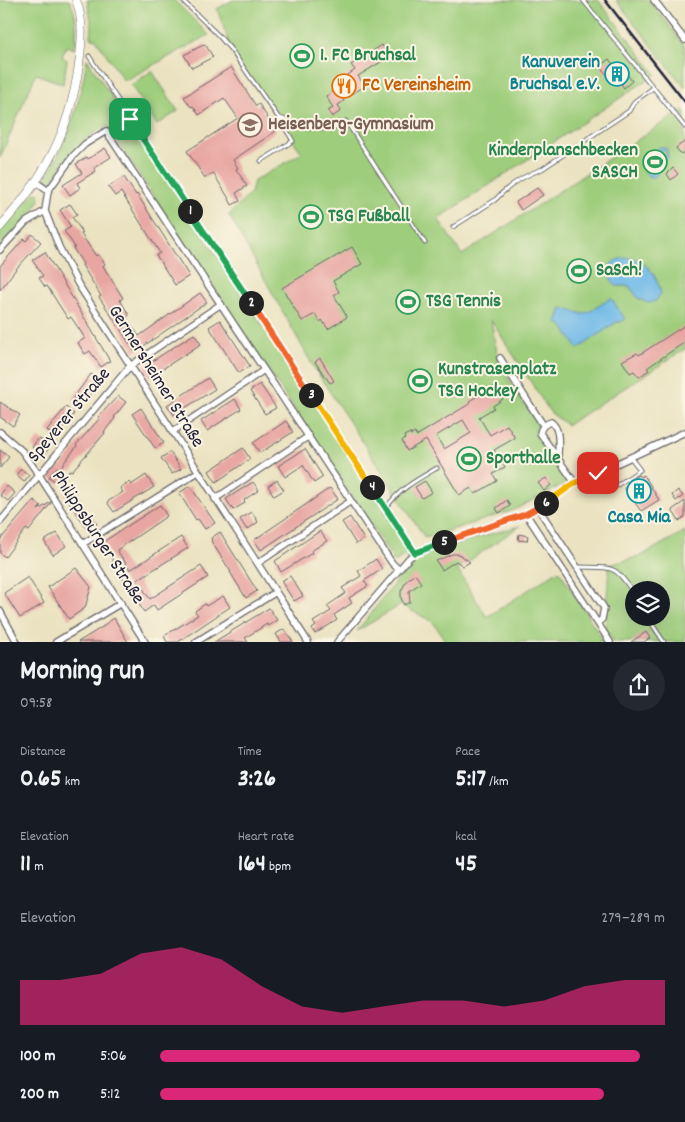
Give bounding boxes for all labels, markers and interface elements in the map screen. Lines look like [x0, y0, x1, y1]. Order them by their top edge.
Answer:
sports icon: 1. FC Bruchsal [289, 43, 315, 69]
place label: 1. FC Bruchsal [320, 43, 416, 70]
place label: Kanuverein Bruchsal e.V. [510, 50, 600, 99]
building icon: Kanuverein Bruchsal e.V. [604, 61, 630, 87]
restaurant icon: FC Vereinsheim [331, 73, 357, 99]
place label: FC Vereinsheim [362, 73, 471, 100]
pin [109, 98, 151, 140]
icon: arrive [116, 105, 144, 133]
school or university icon: Heisenberg-Gymnasium [237, 112, 263, 138]
place label: Heisenberg-Gymnasium [268, 112, 434, 139]
place label: Kinderplanschbecken SASCH [488, 138, 638, 187]
sports icon: Kinderplanschbecken SASCH [642, 149, 668, 175]
pin: 1 [178, 198, 202, 224]
text: 1 [189, 201, 192, 221]
sports icon: TSG Fußball [298, 204, 324, 230]
place label: TSG Fußball [328, 204, 410, 231]
sports icon: SaSch! [566, 258, 592, 284]
place label: SaSch! [596, 258, 642, 285]
sports icon: TSG Tennis [395, 289, 421, 315]
place label: TSG Tennis [426, 289, 501, 316]
pin: 2 [238, 290, 264, 316]
text: 2 [248, 293, 255, 313]
street label: Germersheimer Straße [100, 300, 210, 454]
place label: Kunstrasenplatz TSG Hockey [438, 357, 557, 406]
street label: Speyerer Straße [22, 362, 118, 470]
sports icon: Kunstrasenplatz TSG Hockey [407, 368, 433, 394]
pin: 3 [298, 382, 324, 408]
text: 3 [308, 385, 315, 405]
sports icon: Sporthalle [456, 446, 482, 472]
place label: Sporthalle [486, 446, 561, 473]
pin [577, 452, 619, 494]
icon: check [584, 459, 612, 487]
street label: Philippsburger Straße [44, 466, 150, 610]
pin: 4 [360, 474, 384, 500]
text: 4 [370, 477, 375, 497]
building icon: Casa Mia [626, 478, 652, 504]
pin: 6 [534, 490, 558, 516]
text: 6 [543, 493, 550, 513]
place label: Casa Mia [607, 505, 672, 532]
pin: 5 [432, 530, 456, 554]
text: 5 [441, 532, 448, 552]
map controls [625, 581, 670, 626]
button: layers [625, 581, 670, 626]
text: Morning run [20, 653, 144, 693]
button: share [613, 659, 665, 711]
text: 09:58 [20, 692, 53, 715]
text: Distance [20, 742, 66, 762]
text: Time [238, 742, 262, 762]
text: Pace [455, 742, 480, 762]
text: 0.65 [20, 762, 62, 798]
text: 3:26 [238, 762, 276, 798]
text: 5:17 [455, 762, 486, 798]
text: km [62, 772, 80, 792]
text: /km [486, 772, 509, 792]
text: Elevation [20, 827, 69, 847]
text: Heart rate [238, 827, 294, 847]
text: kcal [455, 827, 477, 847]
text: 11 [20, 847, 31, 883]
text: 164 [238, 847, 266, 883]
text: 45 [455, 847, 477, 883]
text: m [31, 857, 44, 877]
text: bpm [266, 857, 291, 877]
text: Elevation [20, 907, 76, 930]
text: 279–289 m [601, 907, 665, 930]
text: 100 m [20, 1045, 56, 1068]
text: 5:06 [100, 1045, 127, 1068]
text: 200 m [20, 1083, 59, 1106]
text: 5:12 [100, 1083, 121, 1106]

